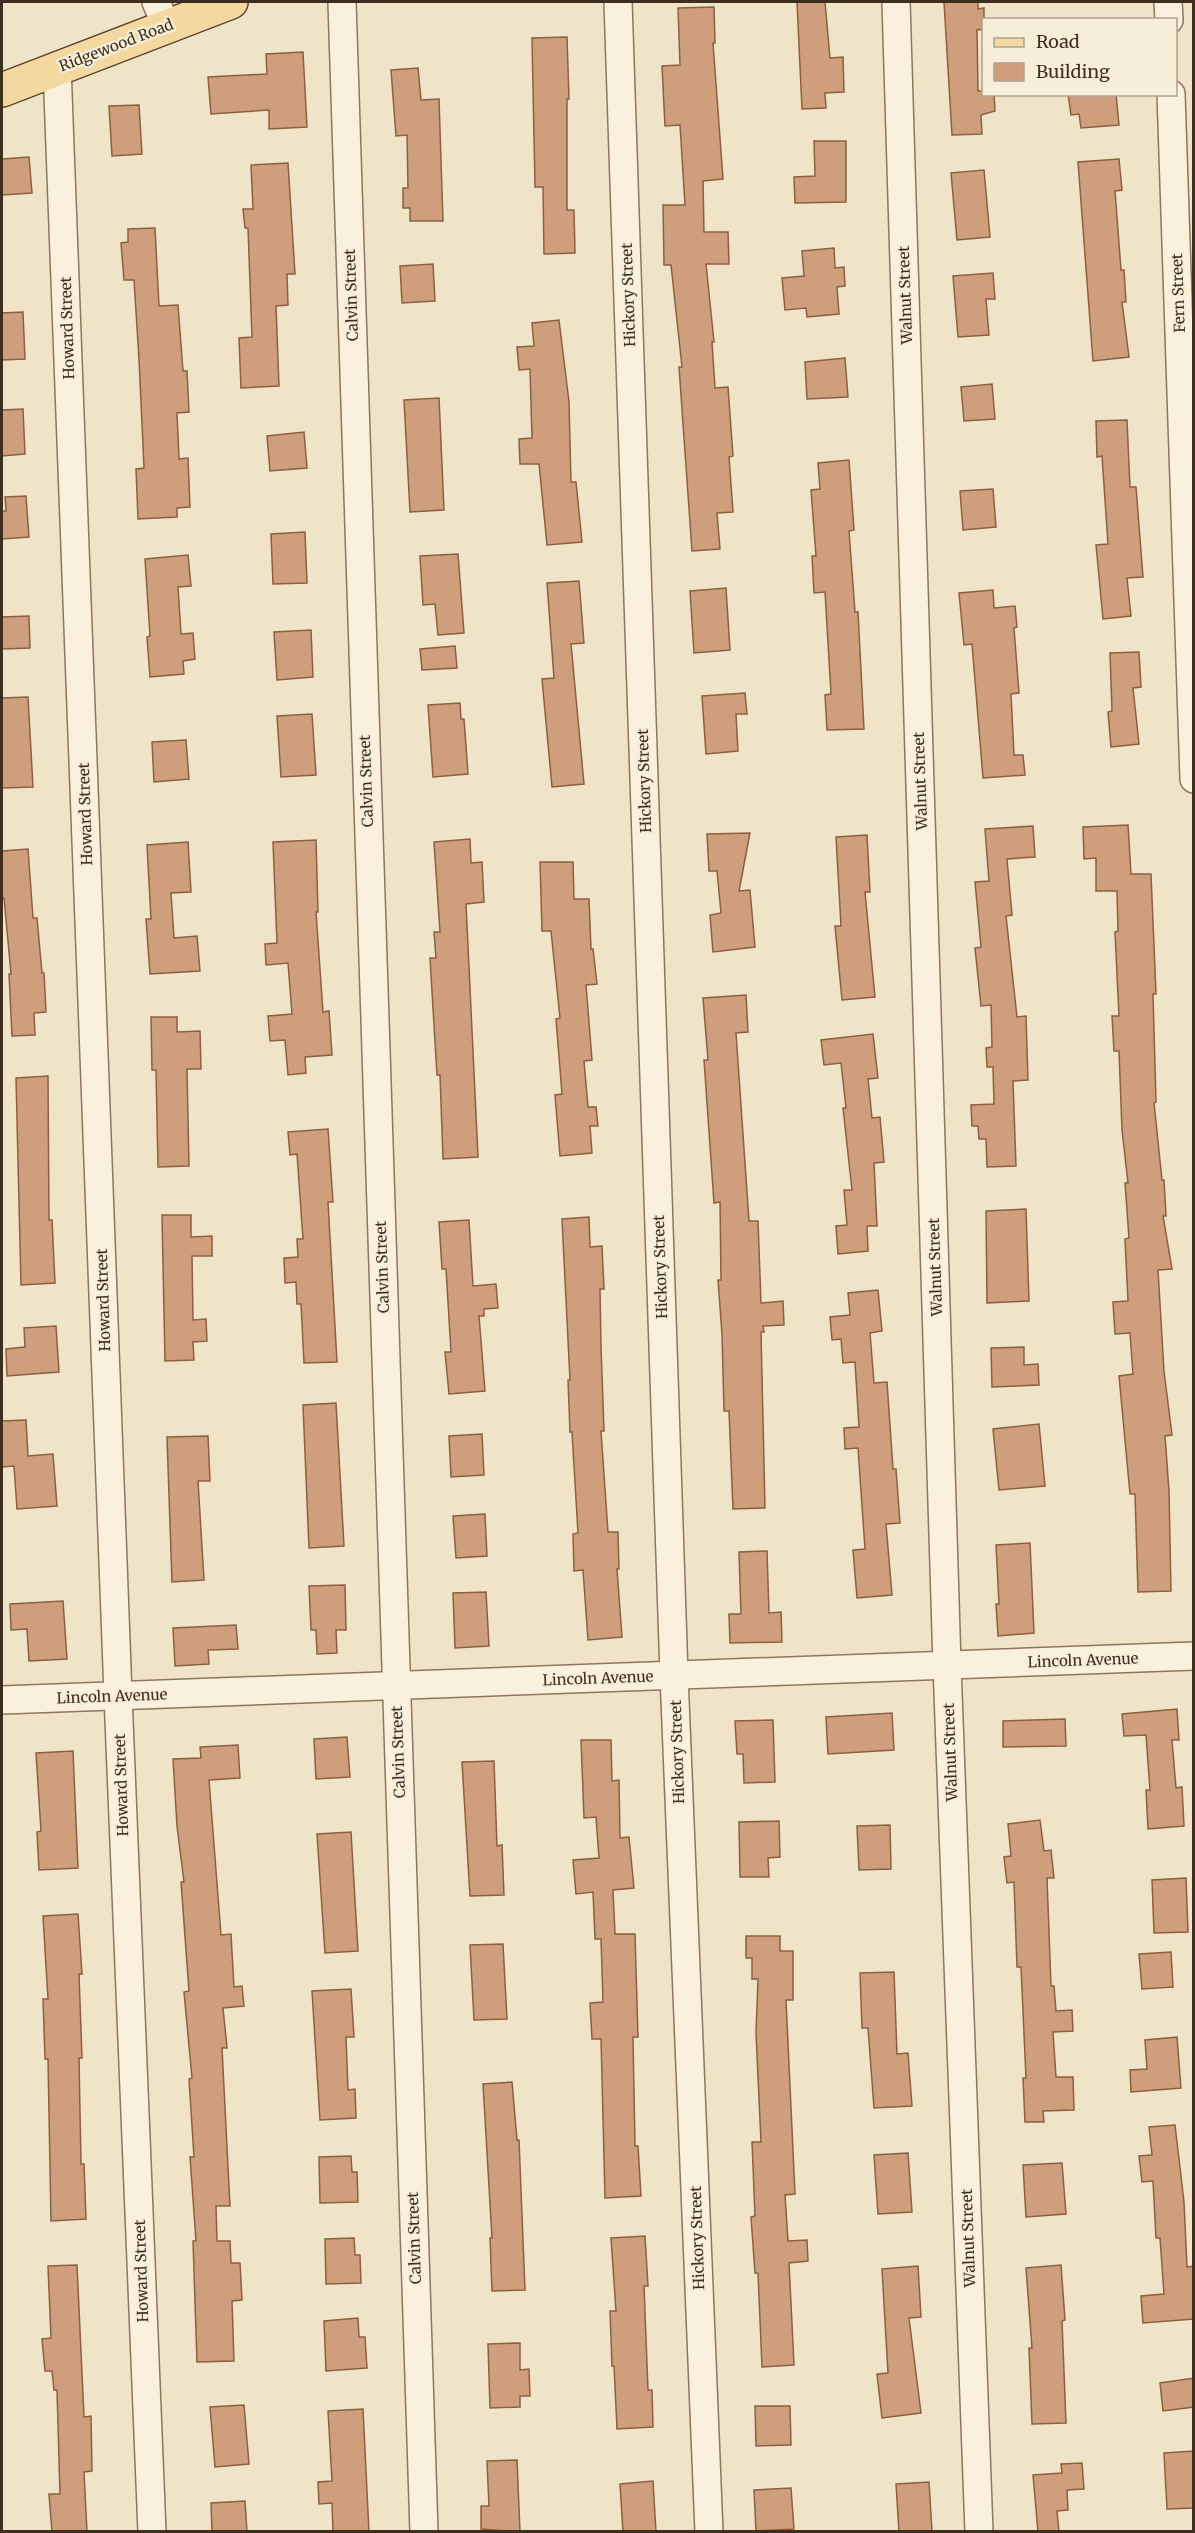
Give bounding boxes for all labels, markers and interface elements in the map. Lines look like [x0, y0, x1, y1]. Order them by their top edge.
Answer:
street label: Ridgewood Road [56, 14, 176, 76]
legend [982, 18, 1177, 96]
text: Road [1036, 30, 1080, 53]
text: Building [1036, 60, 1110, 83]
street label: Hickory Street [617, 242, 639, 347]
street label: Walnut Street [894, 245, 916, 345]
street label: Calvin Street [340, 248, 362, 341]
street label: Fern Street [1167, 253, 1189, 333]
street label: Howard Street [56, 276, 78, 380]
street label: Hickory Street [633, 728, 655, 833]
street label: Walnut Street [909, 731, 931, 831]
street label: Calvin Street [355, 734, 377, 827]
street label: Howard Street [74, 762, 96, 866]
street label: Hickory Street [649, 1214, 671, 1319]
street label: Walnut Street [924, 1217, 946, 1317]
street label: Calvin Street [371, 1220, 393, 1313]
street label: Howard Street [92, 1248, 114, 1352]
street label: Lincoln Avenue [1027, 1649, 1139, 1671]
street label: Lincoln Avenue [542, 1667, 654, 1689]
street label: Lincoln Avenue [56, 1685, 168, 1707]
street label: Hickory Street [666, 1699, 688, 1804]
street label: Walnut Street [939, 1702, 961, 1802]
street label: Calvin Street [387, 1705, 409, 1798]
street label: Howard Street [110, 1733, 132, 1837]
street label: Hickory Street [686, 2185, 708, 2290]
street label: Walnut Street [957, 2188, 979, 2288]
street label: Calvin Street [403, 2191, 425, 2284]
street label: Howard Street [130, 2219, 152, 2323]

